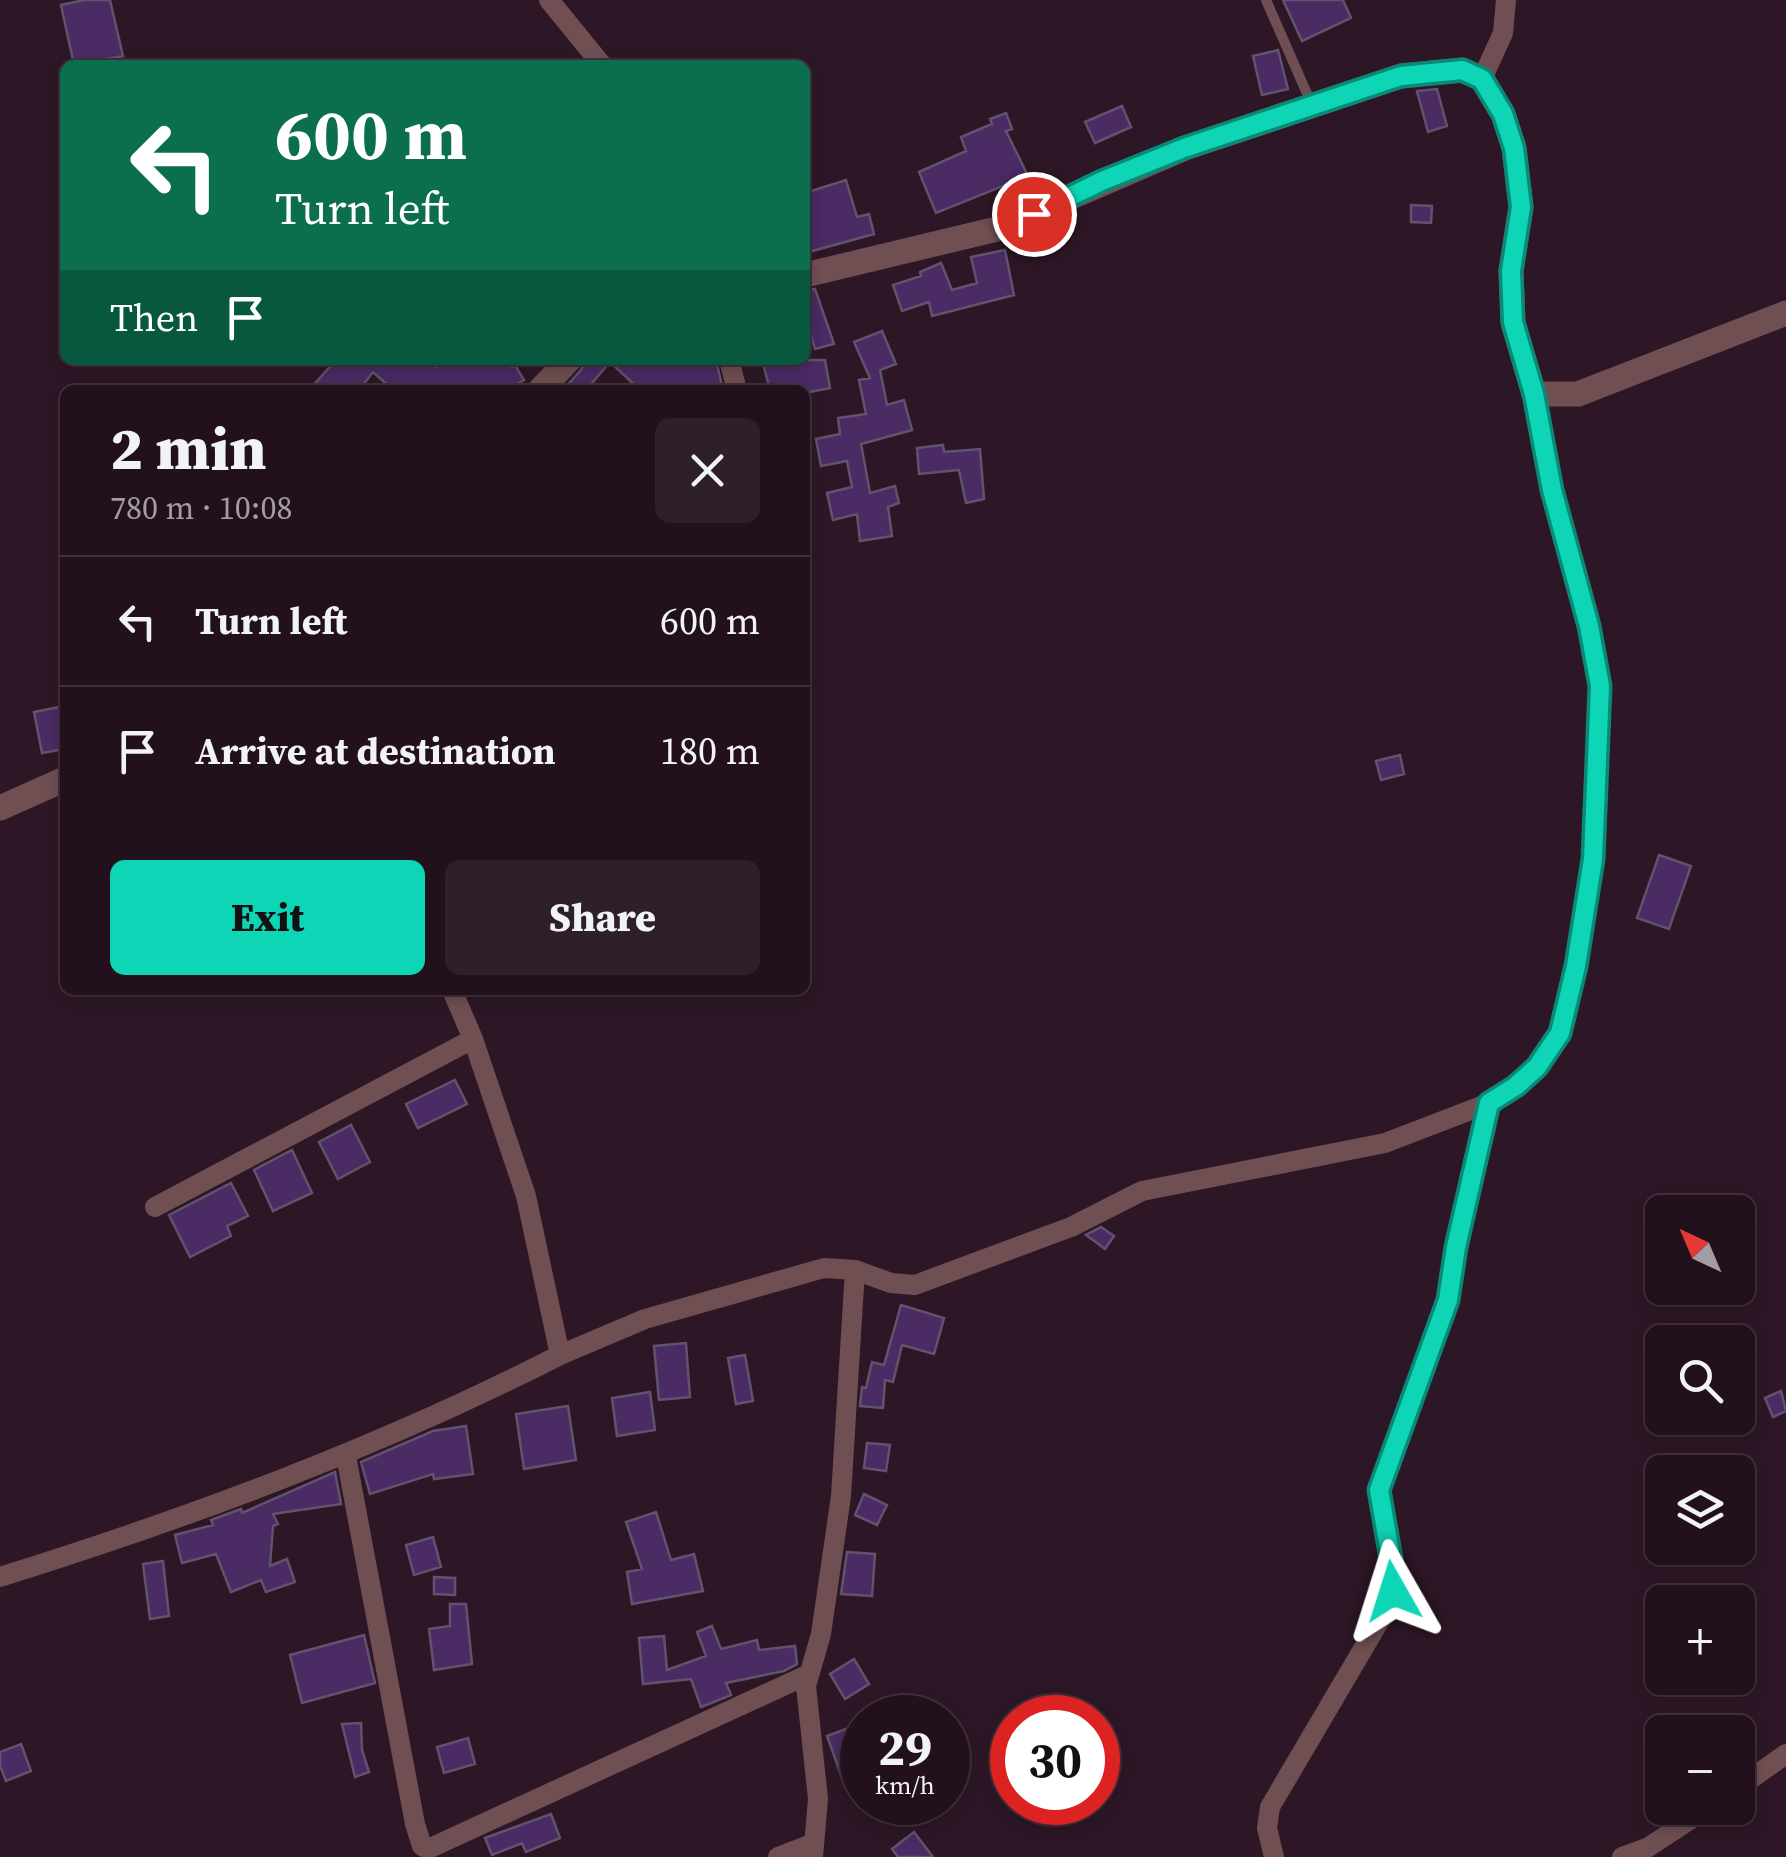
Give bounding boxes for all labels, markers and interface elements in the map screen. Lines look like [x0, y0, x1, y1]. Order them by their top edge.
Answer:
text: 600 m [275, 86, 467, 182]
icon: left [110, 100, 240, 230]
pin [992, 172, 1077, 257]
text: Turn left [275, 177, 449, 239]
icon: arrive [1007, 187, 1062, 242]
icon: arrive [218, 290, 273, 345]
text: Then [110, 292, 198, 344]
text: 2 min [110, 407, 266, 489]
button: close [655, 418, 760, 523]
text: 780 m · 10:08 [110, 486, 292, 530]
icon: left [110, 594, 165, 649]
text: Turn left [195, 595, 347, 647]
text: 600 m [660, 595, 760, 647]
icon: arrive [110, 724, 165, 779]
text: Arrive at destination [195, 725, 556, 777]
text: 180 m [660, 725, 760, 777]
button: Exit [110, 860, 425, 975]
button: Share [445, 860, 760, 975]
north arrow [1645, 1195, 1755, 1305]
map controls [1645, 1195, 1755, 1825]
button: search [1645, 1325, 1755, 1435]
button: layers [1645, 1455, 1755, 1565]
position arrow [1341, 1539, 1445, 1643]
button: + [1645, 1585, 1755, 1695]
speed limit sign: 30 [990, 1695, 1120, 1825]
text: 29 [878, 1713, 932, 1782]
button: − [1645, 1715, 1755, 1825]
text: km/h [875, 1768, 935, 1802]

